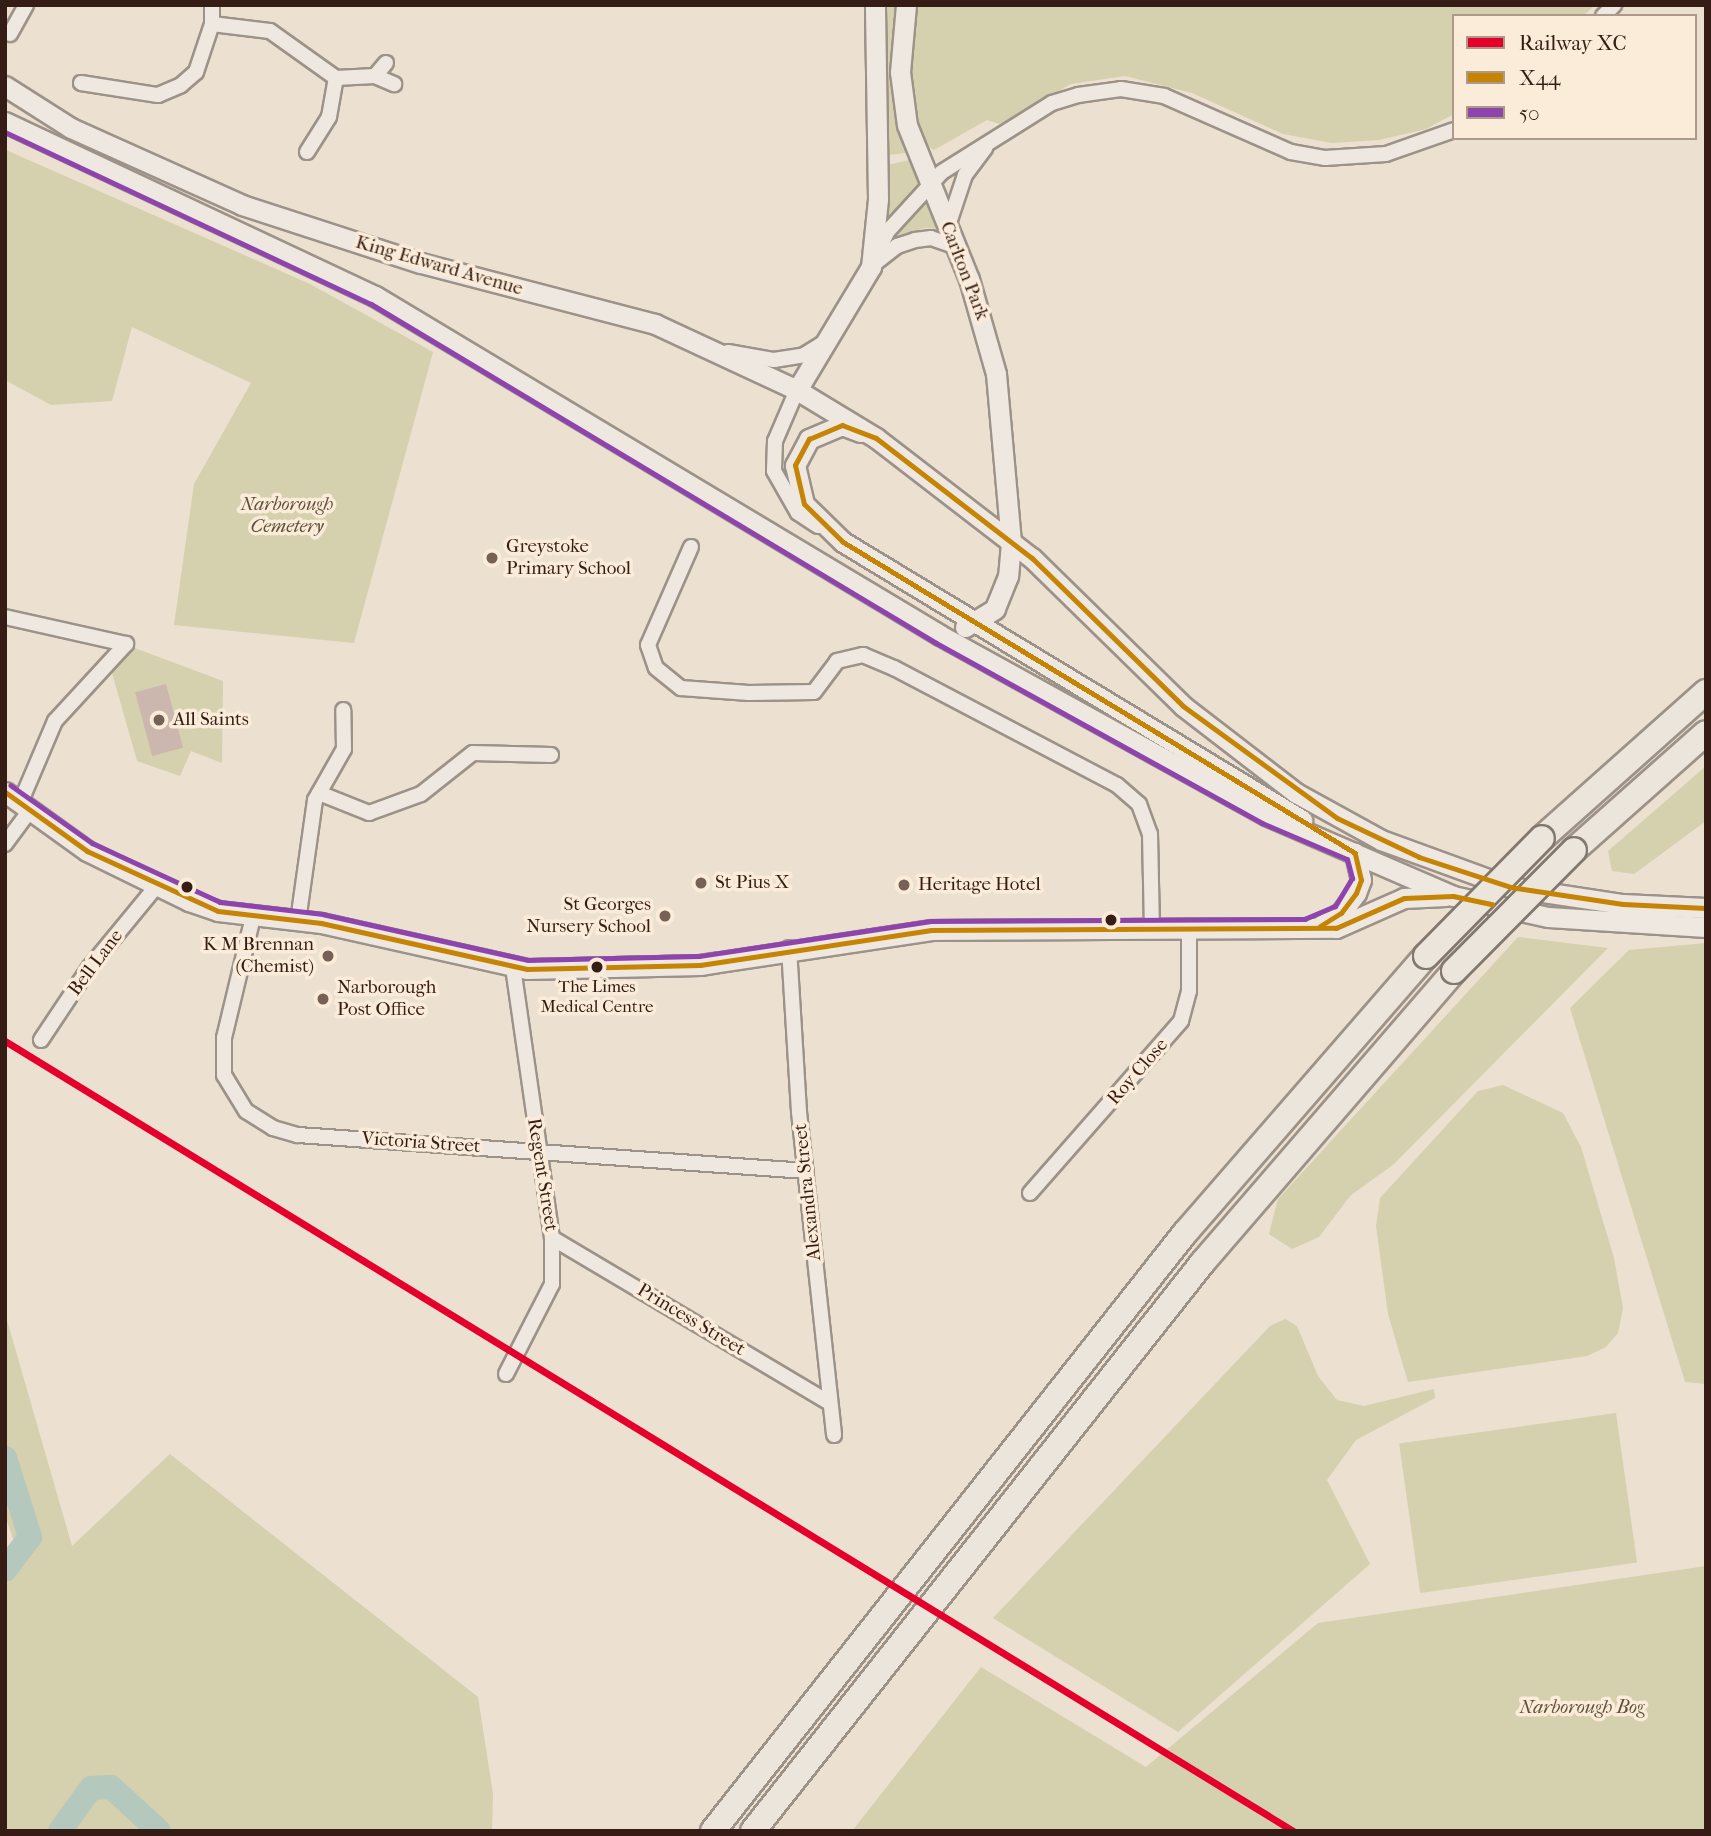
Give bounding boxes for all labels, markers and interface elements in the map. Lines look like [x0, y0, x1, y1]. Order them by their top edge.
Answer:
legend [1452, 14, 1697, 140]
text: Railway XC [1519, 31, 1627, 55]
text: X44 [1519, 66, 1560, 90]
text: 50 [1519, 101, 1540, 125]
street label: Carlton Park [935, 218, 993, 324]
street label: King Edward Avenue [353, 231, 525, 301]
park label: Narborough Cemetery [241, 494, 333, 538]
place label: Greystoke Primary School [506, 536, 631, 580]
marker: Greystoke Primary School [484, 550, 500, 566]
place label: All Saints [173, 709, 249, 731]
marker: All Saints [151, 712, 167, 728]
place label: St Pius X [715, 872, 789, 894]
place label: Heritage Hotel [918, 874, 1041, 896]
marker: St Pius X [693, 875, 709, 891]
marker: Heritage Hotel [896, 877, 912, 893]
unlabelled marker [180, 880, 194, 894]
place label: St Georges Nursery School [526, 894, 651, 938]
marker: St Georges Nursery School [657, 908, 673, 924]
unlabelled marker [1104, 913, 1118, 927]
street label: Bell Lane [64, 925, 128, 1001]
place label: K M Brennan (Chemist) [203, 934, 314, 978]
marker: K M Brennan (Chemist) [320, 948, 336, 964]
marker: The Limes Medical Centre [590, 960, 604, 974]
place label: Narborough Post Office [337, 977, 436, 1021]
place label: The Limes Medical Centre [541, 977, 653, 1017]
marker: Narborough Post Office [315, 991, 331, 1007]
street label: Roy Close [1103, 1034, 1173, 1110]
street label: Regent Street [522, 1117, 562, 1233]
street label: Alexandra Street [789, 1122, 827, 1262]
street label: Victoria Street [361, 1127, 481, 1159]
street label: Princess Street [633, 1279, 749, 1361]
park label: Narborough Bog [1520, 1697, 1644, 1719]

